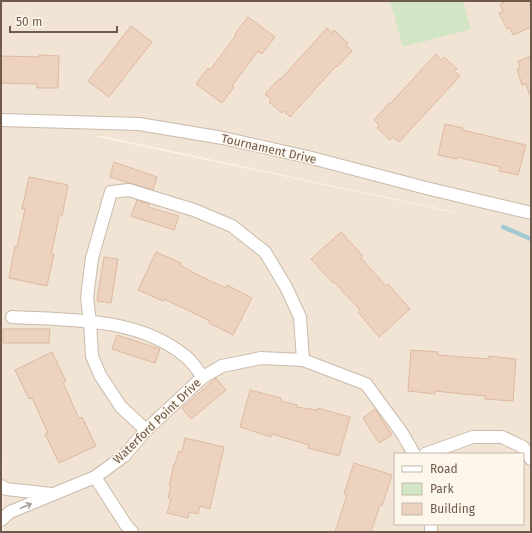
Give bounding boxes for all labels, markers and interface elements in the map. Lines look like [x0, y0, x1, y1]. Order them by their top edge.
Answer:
scale bar [10, 8, 117, 34]
text: 50 m [16, 15, 42, 29]
street label: Tournament Drive [220, 131, 318, 167]
street label: Waterford Point Drive [110, 375, 204, 467]
legend [394, 453, 524, 525]
text: Road [430, 462, 458, 476]
text: Park [430, 482, 454, 496]
one-way arrow [19, 501, 31, 509]
text: Building [430, 502, 476, 516]

